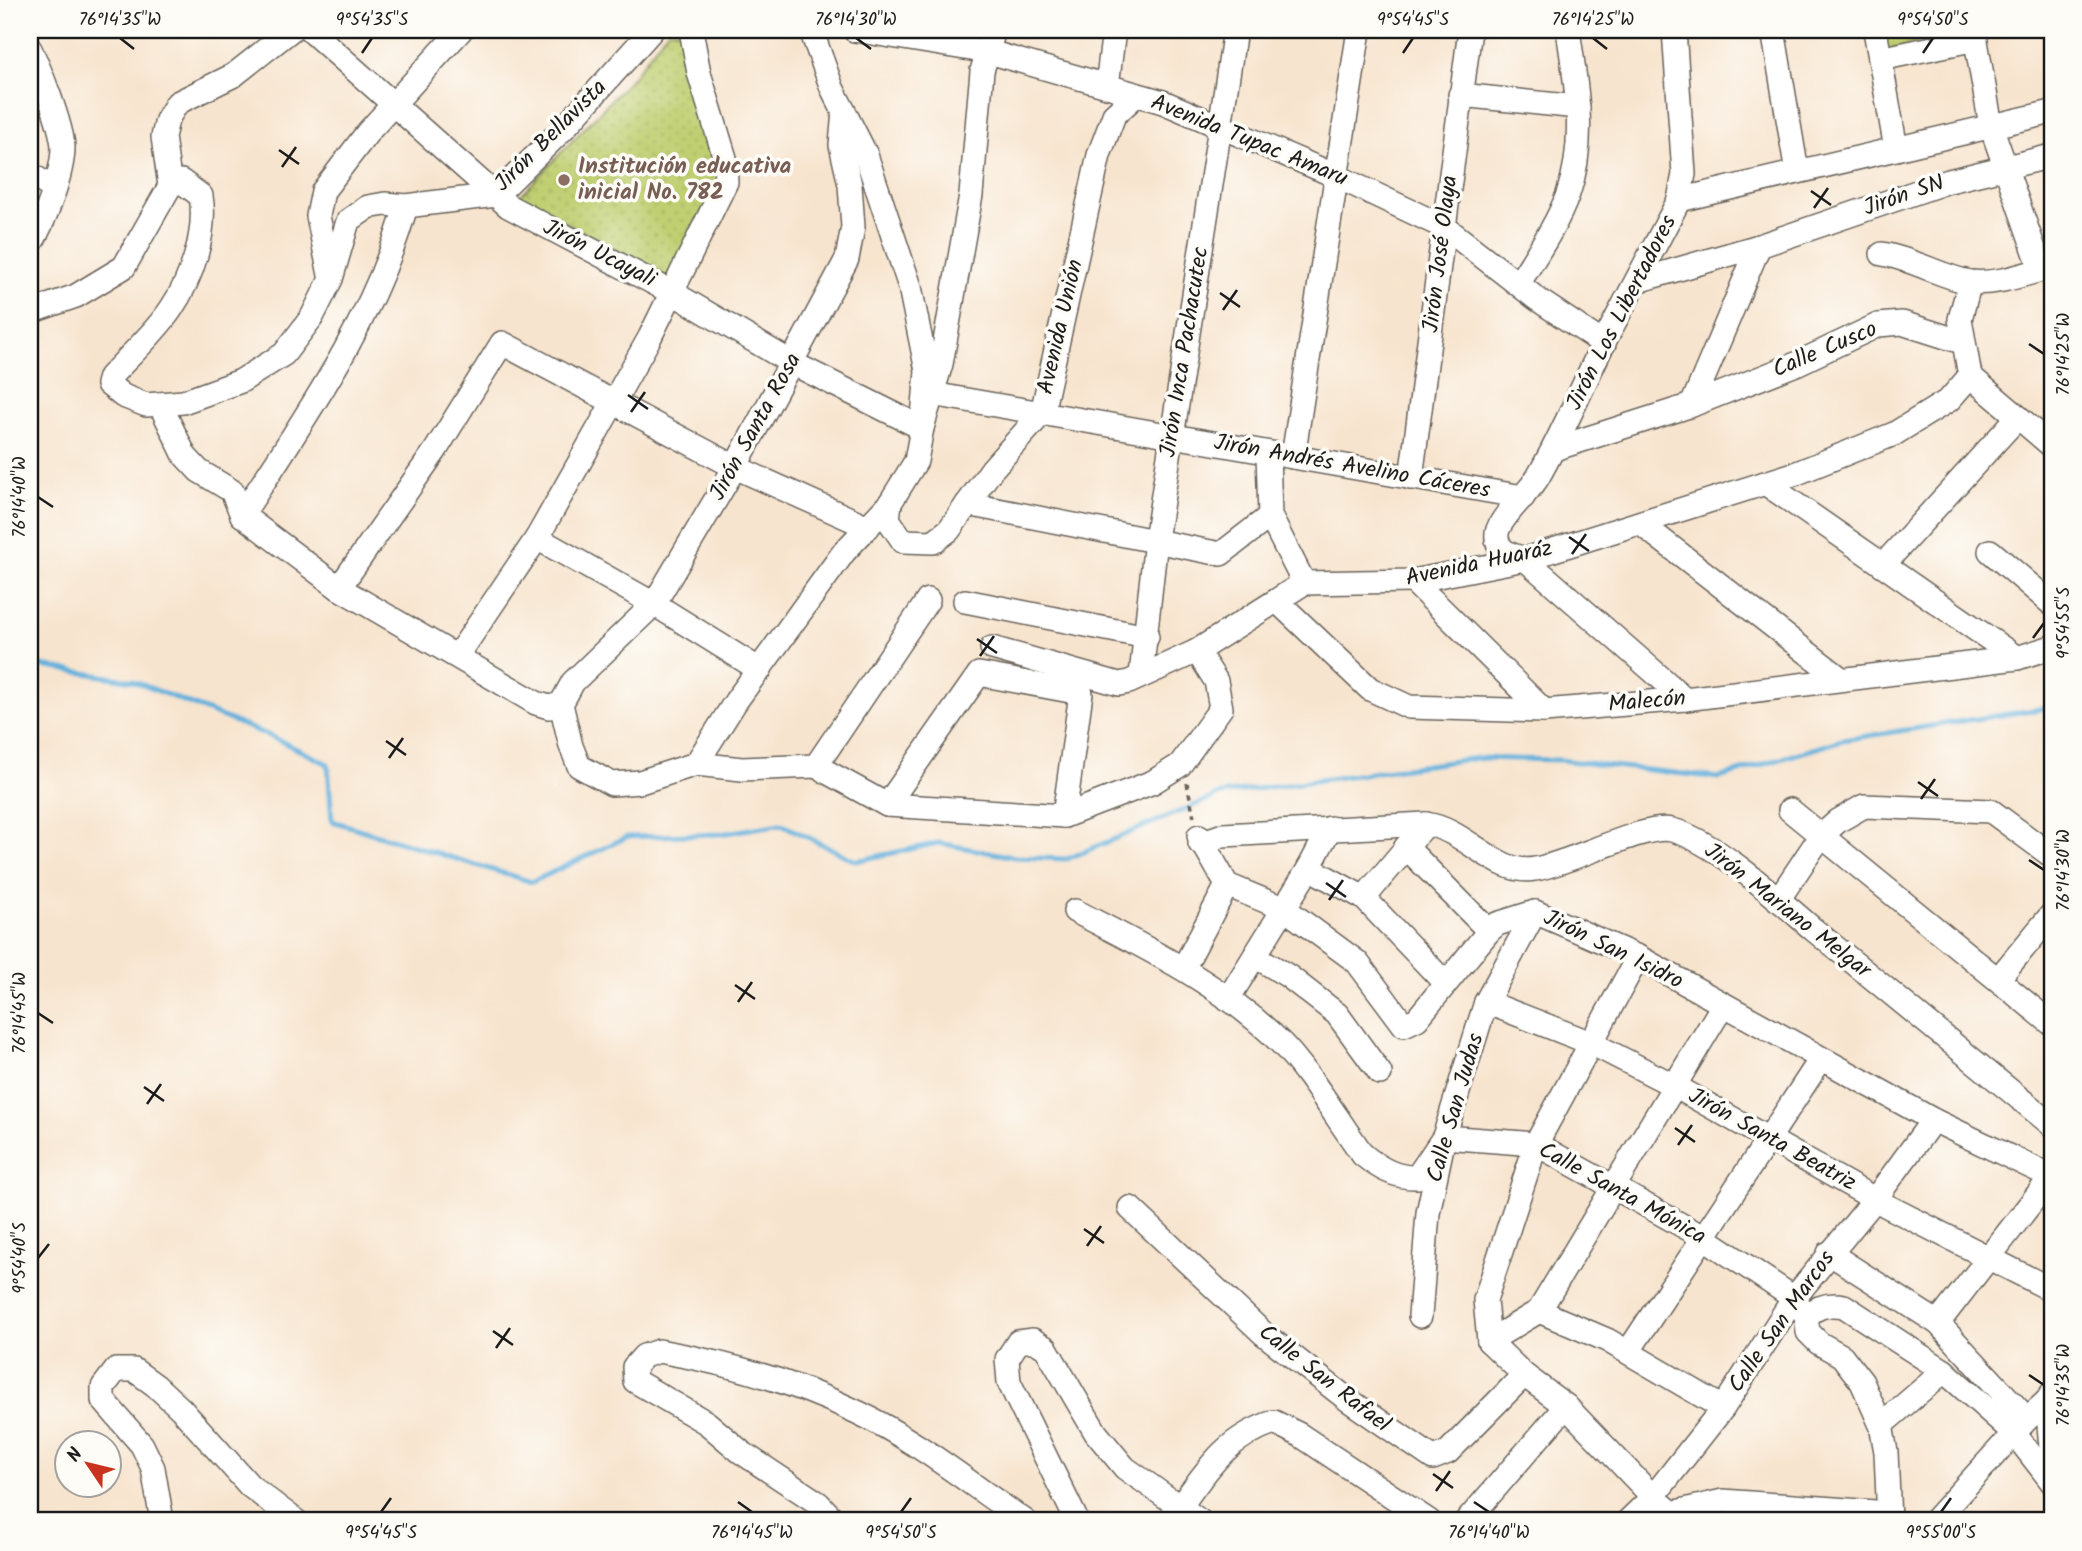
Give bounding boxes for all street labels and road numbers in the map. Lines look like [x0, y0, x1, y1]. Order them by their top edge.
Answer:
street label: Jirón Bellavista [486, 71, 616, 201]
street label: Avenida Tupac Amaru [1145, 85, 1353, 197]
street label: Jirón SN [1859, 165, 1949, 227]
street label: Jirón José Olaya [1413, 173, 1469, 335]
street label: Jirón Los Libertadores [1557, 209, 1687, 417]
street label: Jirón Ucayali [536, 210, 663, 299]
street label: Jirón Inca Pachacutec [1151, 244, 1219, 460]
street label: Avenida Unión [1028, 256, 1094, 398]
street label: Calle Cusco [1767, 312, 1883, 388]
street label: Jirón Santa Rosa [700, 346, 812, 508]
street label: Jirón Andrés Avelino Cáceres [1211, 425, 1493, 509]
street label: Avenida Huaráz [1402, 531, 1556, 597]
street label: Malecón [1607, 681, 1687, 723]
street label: Jirón Mariano Melgar [1696, 834, 1880, 989]
street label: Jirón San Isidro [1537, 900, 1689, 1000]
street label: Calle San Judas [1418, 1029, 1495, 1187]
street label: Jirón Santa Beatriz [1681, 1079, 1863, 1201]
street label: Calle Santa Mónica [1532, 1133, 1712, 1255]
street label: Calle San Marcos [1719, 1243, 1845, 1401]
street label: Calle San Rafael [1250, 1316, 1398, 1443]

